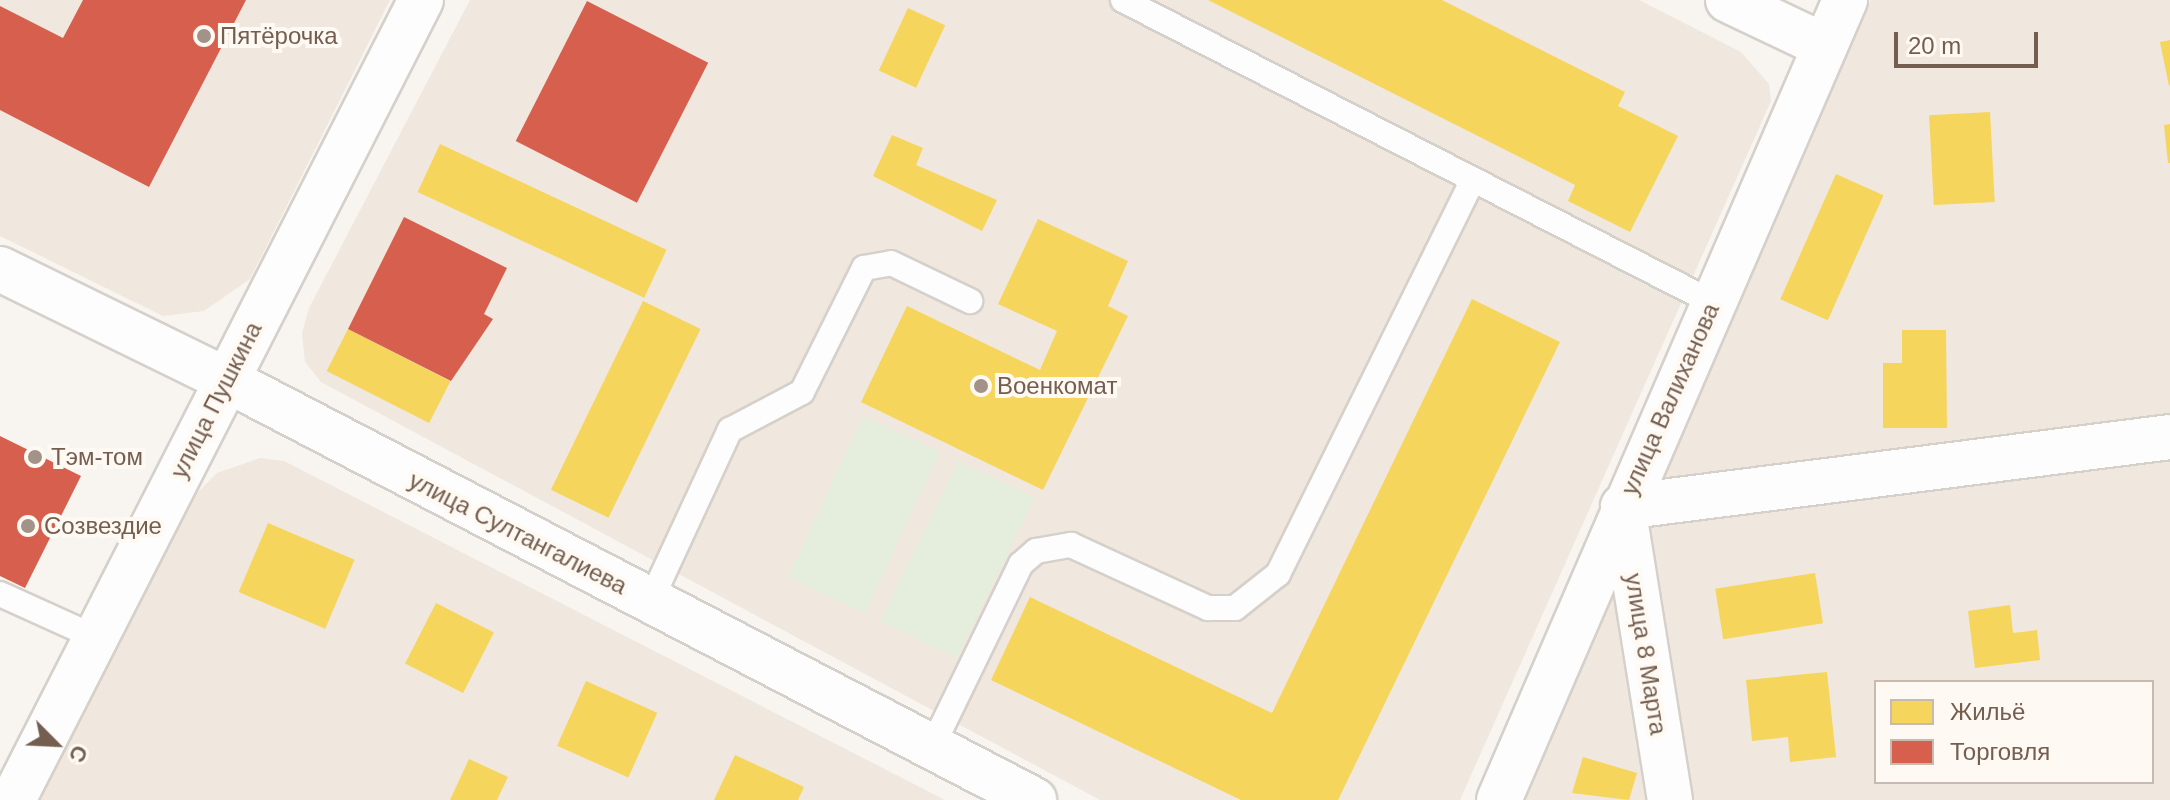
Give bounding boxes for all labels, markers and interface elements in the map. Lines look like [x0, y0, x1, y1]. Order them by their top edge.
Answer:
scale bar [1898, 16, 2042, 66]
place label: Пятёрочка [220, 22, 338, 50]
marker: Пятёрочка [195, 27, 213, 45]
text: 20 m [1908, 32, 1961, 59]
street label: улица Валиханова [1615, 299, 1725, 499]
street label: улица Пушкина [164, 317, 268, 483]
place label: Военкомат [997, 372, 1117, 400]
marker: Военкомат [972, 377, 990, 395]
place label: Тэм-том [51, 443, 143, 471]
marker: Тэм-том [26, 448, 44, 466]
street label: улица Султангалиева [404, 465, 632, 601]
place label: Созвездие [44, 512, 162, 540]
marker: Созвездие [19, 517, 37, 535]
street label: улица 8 Марта [1619, 571, 1673, 737]
legend [1874, 680, 2154, 784]
text: Жильё [1950, 698, 2025, 725]
north arrow [16, 704, 96, 784]
text: Торговля [1950, 738, 2050, 765]
text: С [64, 742, 93, 766]

